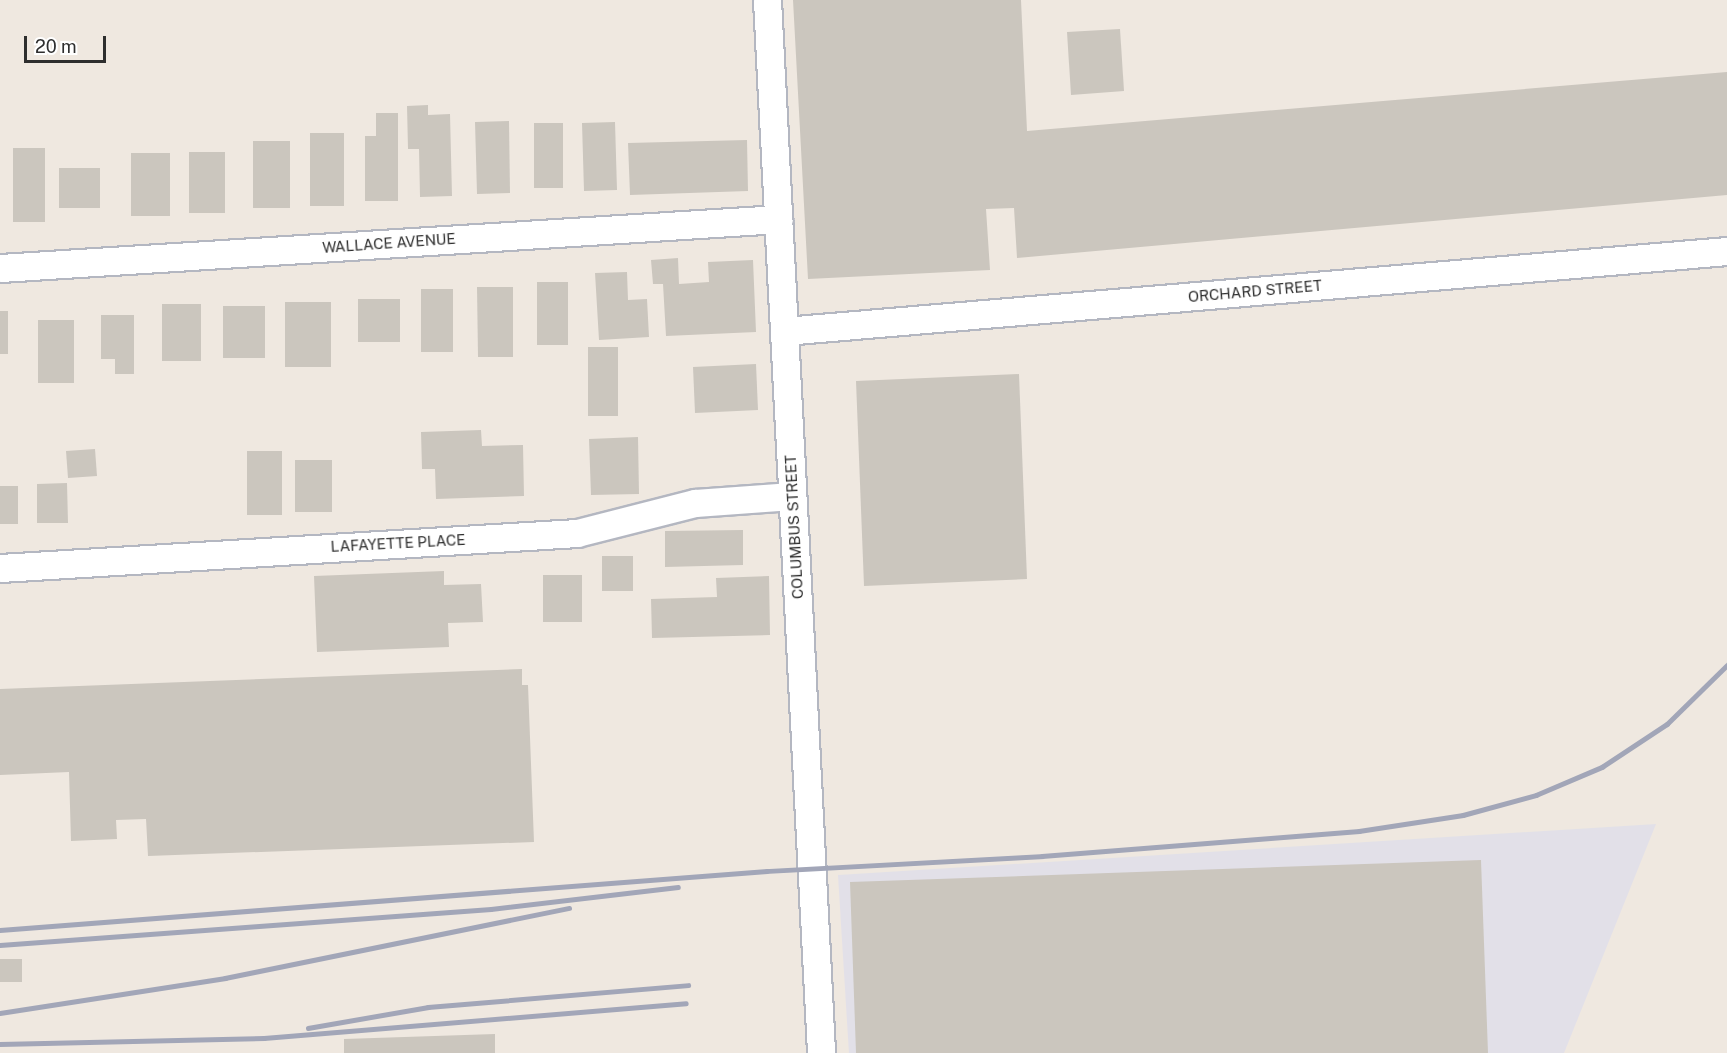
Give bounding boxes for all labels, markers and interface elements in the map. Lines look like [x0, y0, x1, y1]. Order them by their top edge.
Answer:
scale bar [27, 24, 110, 62]
text: 20 m [35, 36, 77, 57]
street label: WALLACE AVENUE [322, 229, 456, 257]
street label: ORCHARD STREET [1187, 276, 1323, 306]
street label: COLUMBUS STREET [781, 454, 807, 600]
street label: LAFAYETTE PLACE [330, 530, 466, 556]

